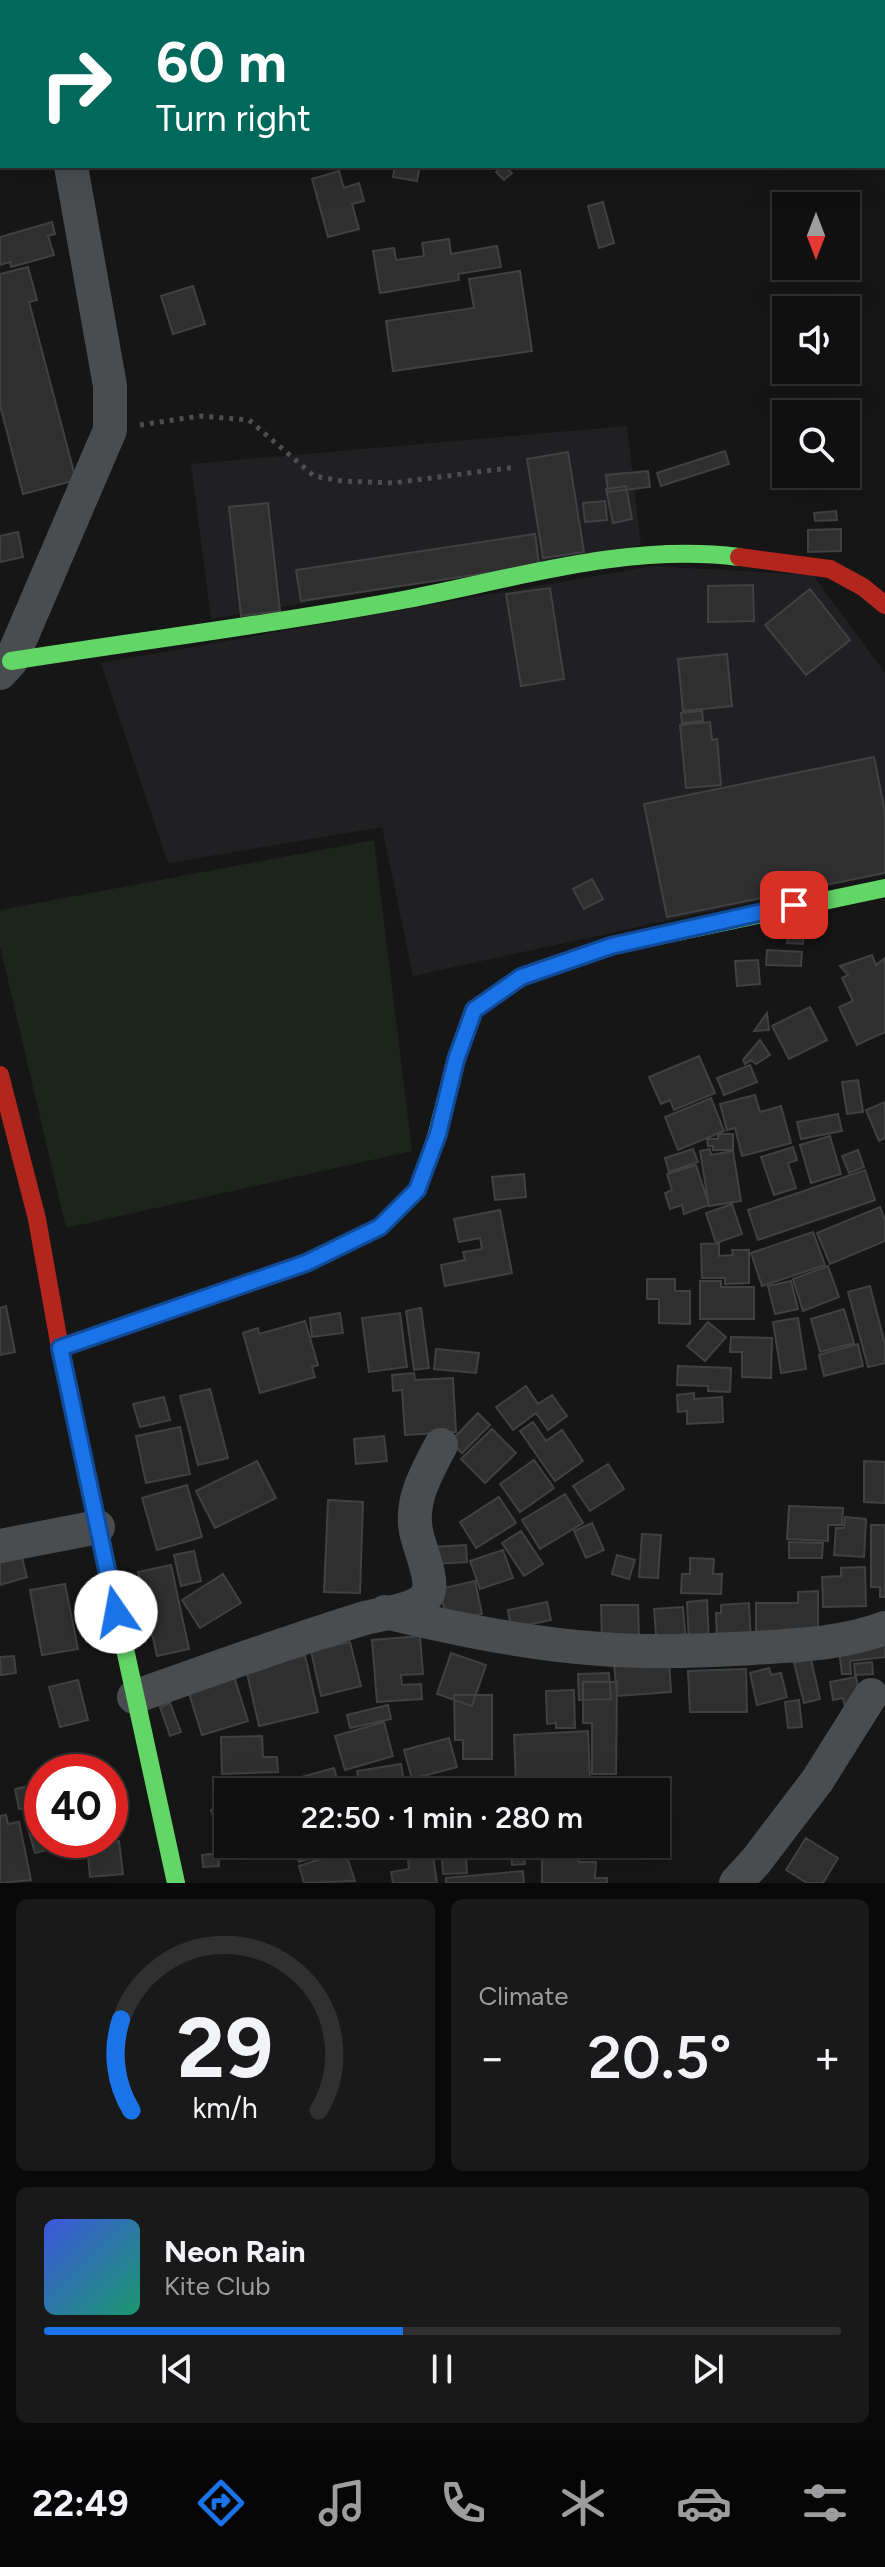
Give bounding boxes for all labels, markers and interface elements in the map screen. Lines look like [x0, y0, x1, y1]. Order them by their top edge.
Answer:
text: 60 m [156, 29, 287, 96]
icon: right [24, 32, 128, 136]
text: Turn right [156, 97, 311, 140]
north arrow [772, 192, 860, 280]
map controls [772, 192, 860, 488]
button: sound [772, 296, 860, 384]
button: search [772, 400, 860, 488]
pin [760, 871, 828, 939]
icon: arrive [772, 883, 816, 927]
position arrow [74, 1570, 158, 1654]
speed limit sign: 40 [24, 1754, 128, 1858]
text: 22:50 · 1 min · 280 m [301, 1799, 583, 1836]
text: Climate [479, 1980, 568, 2012]
text: 29 [177, 1998, 273, 2098]
text: 20.5° [588, 2021, 732, 2093]
text: − [479, 2031, 506, 2084]
text: + [814, 2031, 841, 2084]
text: km/h [193, 2091, 258, 2125]
text: Neon Rain [164, 2233, 306, 2270]
text: Kite Club [164, 2270, 270, 2302]
icon: previous [155, 2347, 199, 2391]
icon: pause [420, 2347, 464, 2391]
icon: next [686, 2347, 730, 2391]
icon: directions [193, 2475, 249, 2531]
icon: music [314, 2475, 370, 2531]
icon: phone [435, 2475, 491, 2531]
icon: climate [555, 2475, 611, 2531]
icon: car [676, 2475, 732, 2531]
icon: filters [797, 2475, 853, 2531]
text: 22:49 [32, 2482, 129, 2525]

